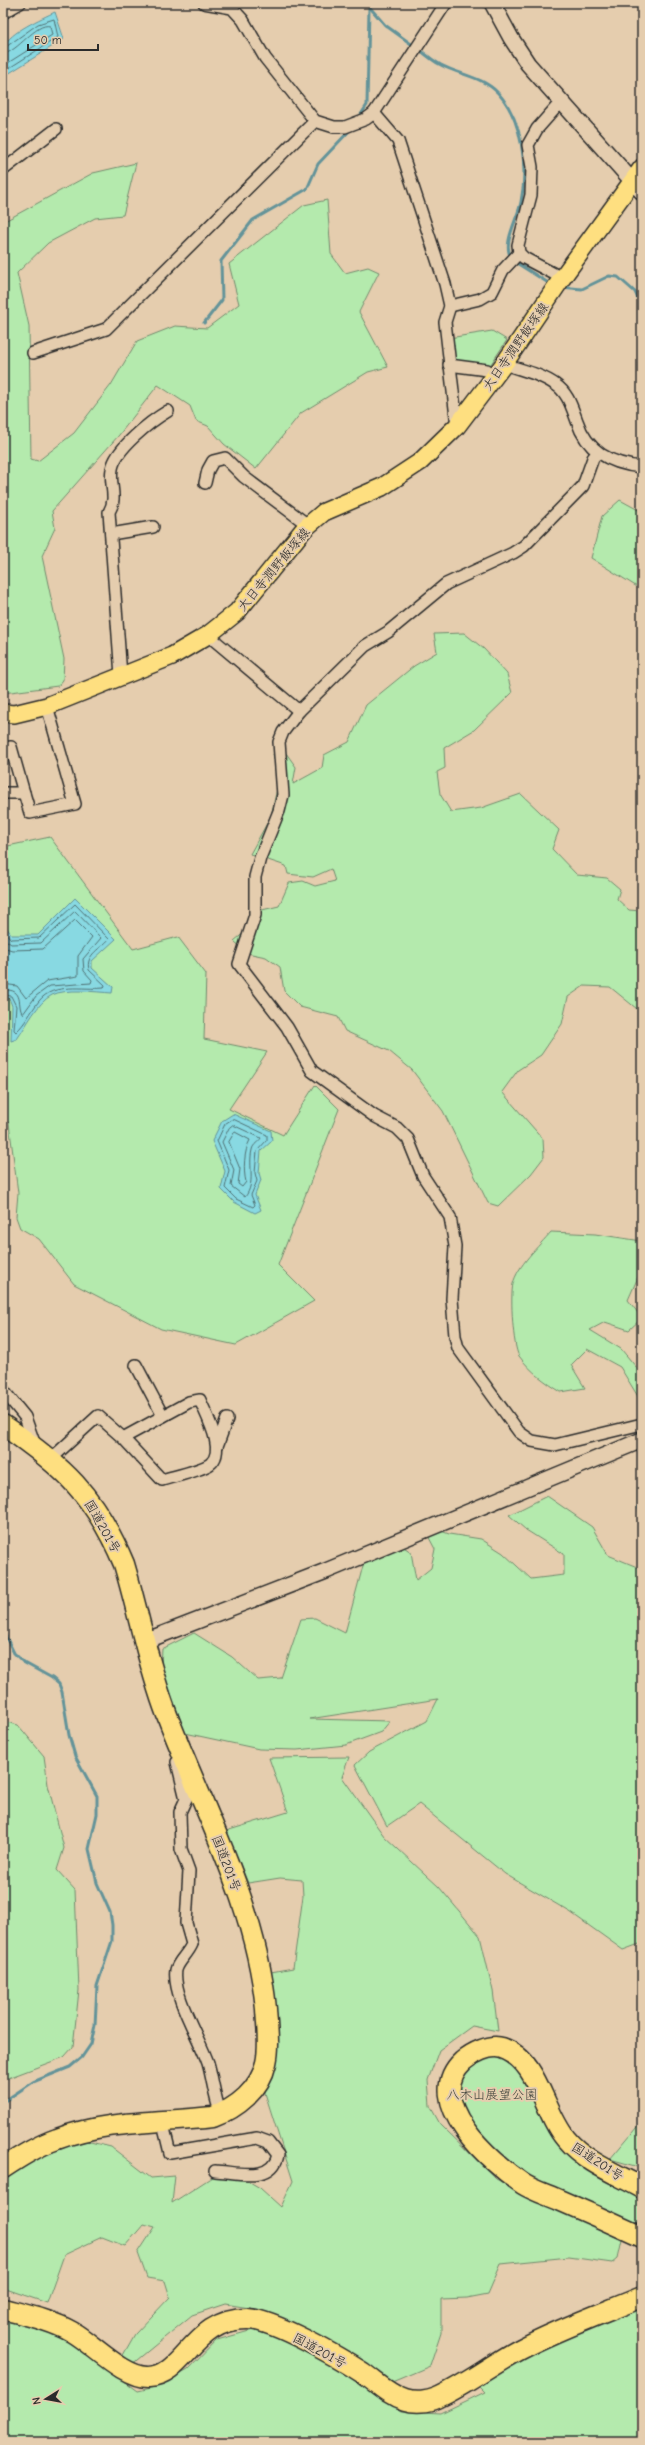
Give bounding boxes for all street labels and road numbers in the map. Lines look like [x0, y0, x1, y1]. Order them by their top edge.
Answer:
street label: 大日寺潤野飯塚線 [479, 299, 552, 393]
street label: 大日寺潤野飯塚線 [234, 524, 313, 614]
street label: 国道201号 [81, 1497, 124, 1555]
street label: 国道201号 [209, 1833, 244, 1893]
street label: 国道201号 [569, 2139, 627, 2184]
street label: 国道201号 [290, 2330, 349, 2371]

